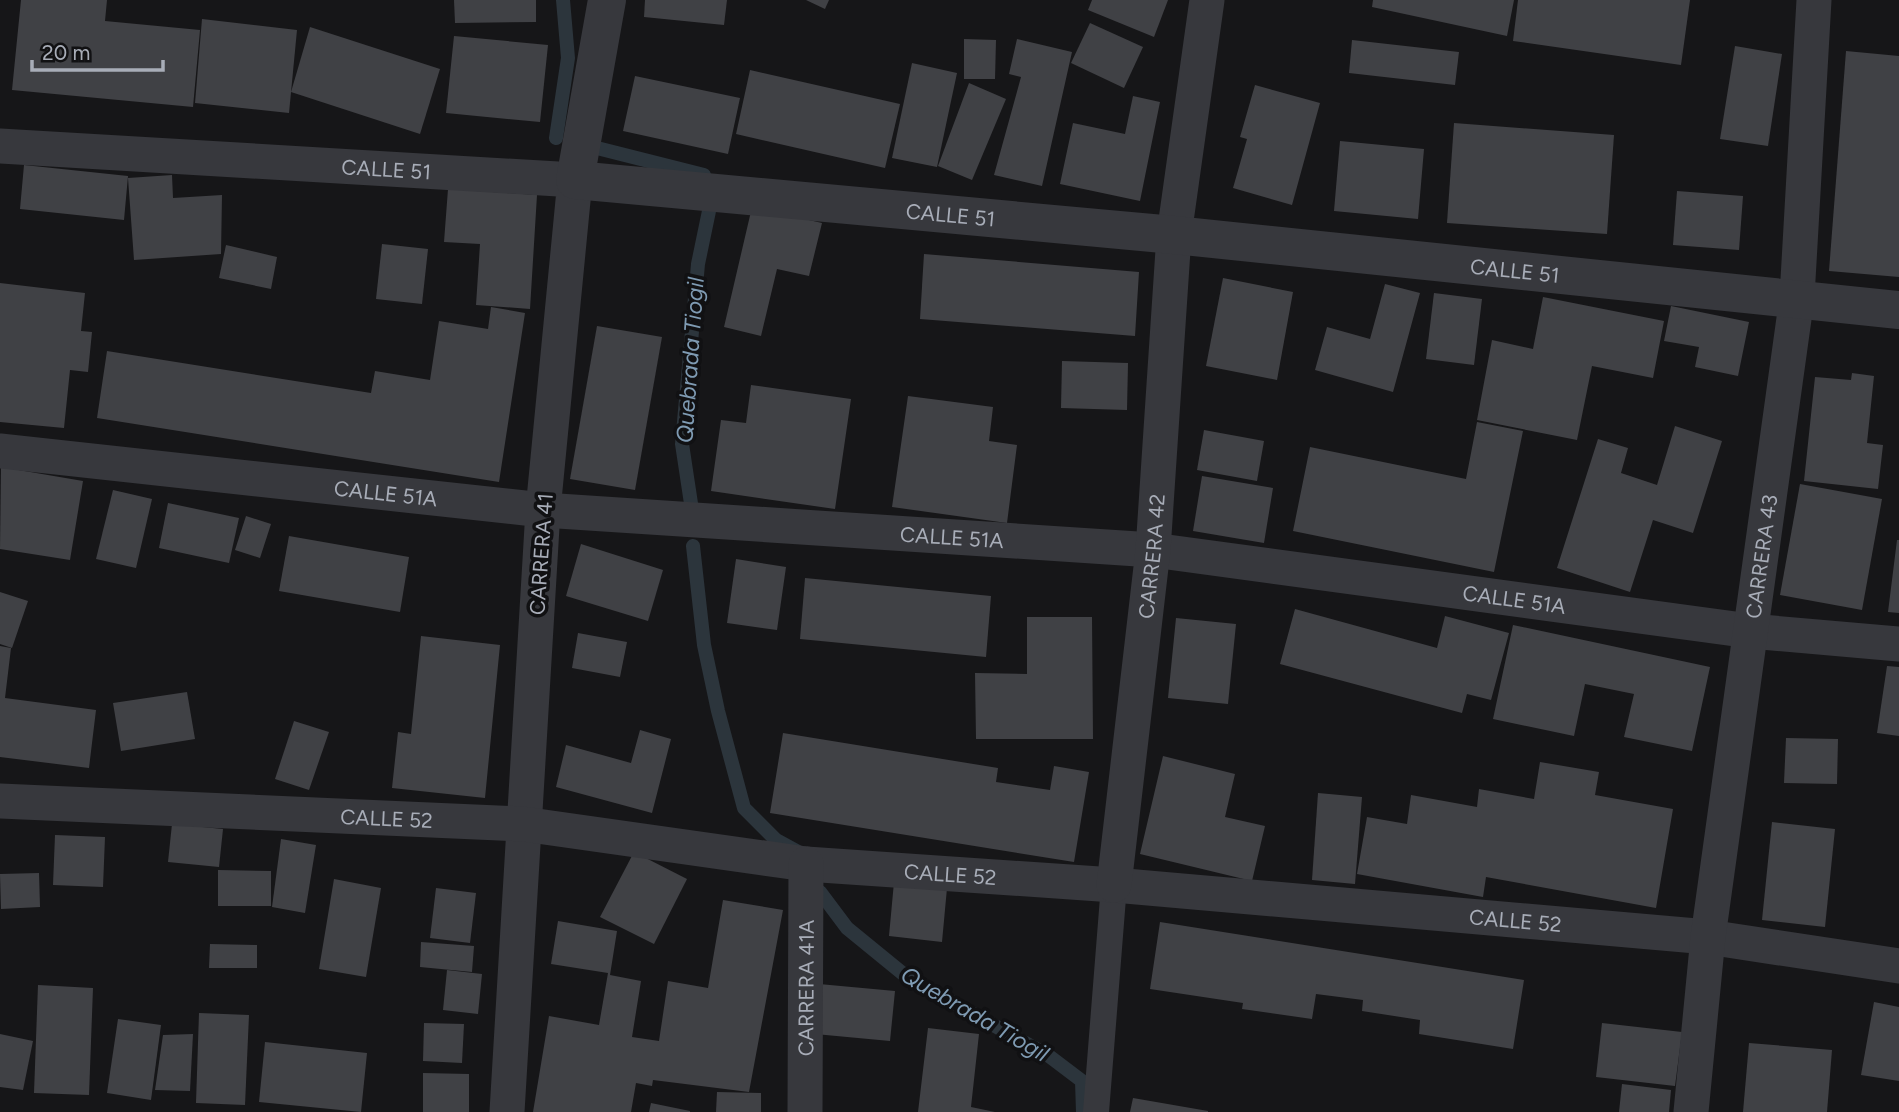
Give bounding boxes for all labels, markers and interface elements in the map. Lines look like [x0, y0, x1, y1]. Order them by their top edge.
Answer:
scale bar [32, 28, 163, 72]
text: 20 m [42, 40, 90, 65]
street label: CALLE 51 [341, 154, 432, 184]
street label: CALLE 51 [905, 198, 996, 231]
street label: CALLE 51 [1469, 253, 1561, 287]
water label: Quebrada Tiogil [670, 275, 710, 444]
street label: CALLE 51A [333, 475, 439, 511]
street label: CARRERA 41 [524, 492, 558, 616]
street label: CARRERA 42 [1133, 493, 1169, 620]
street label: CARRERA 43 [1740, 493, 1782, 620]
street label: CALLE 51A [899, 521, 1005, 553]
street label: CALLE 51A [1461, 580, 1567, 618]
street label: CALLE 52 [340, 803, 433, 833]
street label: CALLE 52 [903, 858, 997, 889]
street label: CALLE 52 [1468, 904, 1563, 937]
street label: CARRERA 41A [793, 920, 818, 1056]
water label: Quebrada Tiogil [896, 960, 1055, 1068]

